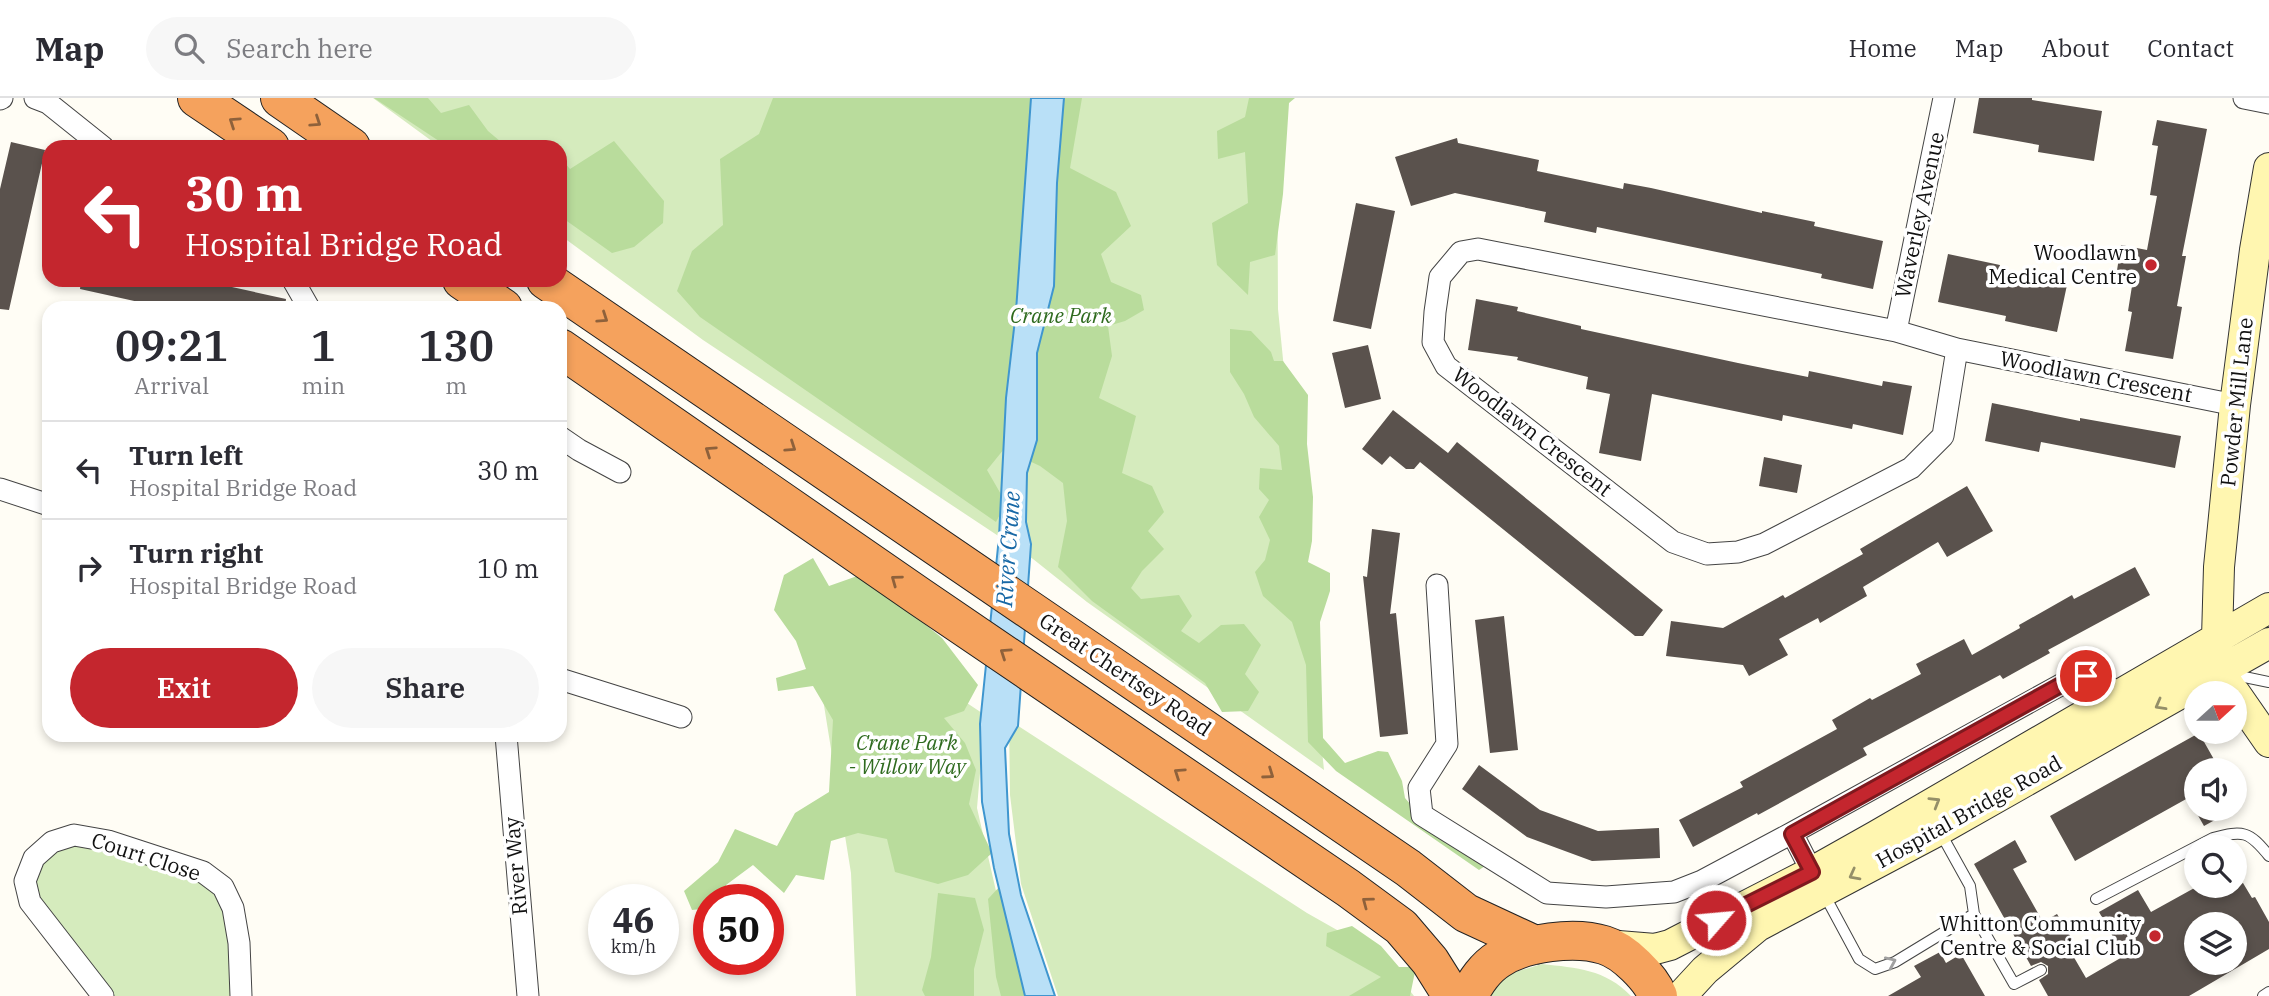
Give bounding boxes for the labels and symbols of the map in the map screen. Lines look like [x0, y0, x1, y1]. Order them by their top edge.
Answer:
one-way arrow [308, 114, 321, 127]
one-way arrow [229, 118, 242, 130]
street label: Waverley Avenue [1888, 129, 1950, 300]
place label: Woodlawn Medical Centre [1988, 238, 2137, 290]
marker: Woodlawn Medical Centre [2143, 257, 2159, 273]
park label: Crane Park [1010, 301, 1113, 329]
one-way arrow [595, 310, 608, 323]
street label: Powder Mill Lane [2213, 316, 2259, 488]
street label: Woodlawn Crescent [1998, 344, 2195, 408]
street label: Woodlawn Crescent [1447, 360, 1618, 502]
one-way arrow [783, 439, 796, 452]
one-way arrow [704, 446, 717, 459]
water label: River Crane [988, 490, 1026, 609]
one-way arrow [892, 576, 904, 589]
street label: Great Chertsey Road [1034, 606, 1217, 742]
pin [2056, 646, 2116, 706]
one-way arrow [999, 648, 1012, 661]
north arrow [2184, 681, 2247, 744]
one-way arrow [2155, 697, 2167, 710]
park label: Crane Park - Willow Way [849, 728, 968, 780]
street label: Hospital Bridge Road [1871, 748, 2067, 874]
one-way arrow [1261, 766, 1274, 778]
one-way arrow [1174, 768, 1187, 781]
one-way arrow [1928, 797, 1941, 810]
street label: River Way [497, 815, 533, 916]
street label: Court Close [88, 825, 205, 887]
one-way arrow [1849, 867, 1861, 880]
position arrow [1679, 883, 1753, 957]
speed limit sign: 50 [693, 884, 784, 975]
one-way arrow [1362, 898, 1375, 910]
place label: Whitton Community Centre & Social Club [1939, 909, 2142, 961]
marker: Whitton Community Centre & Social Club [2147, 928, 2163, 944]
one-way arrow [1884, 956, 1897, 970]

